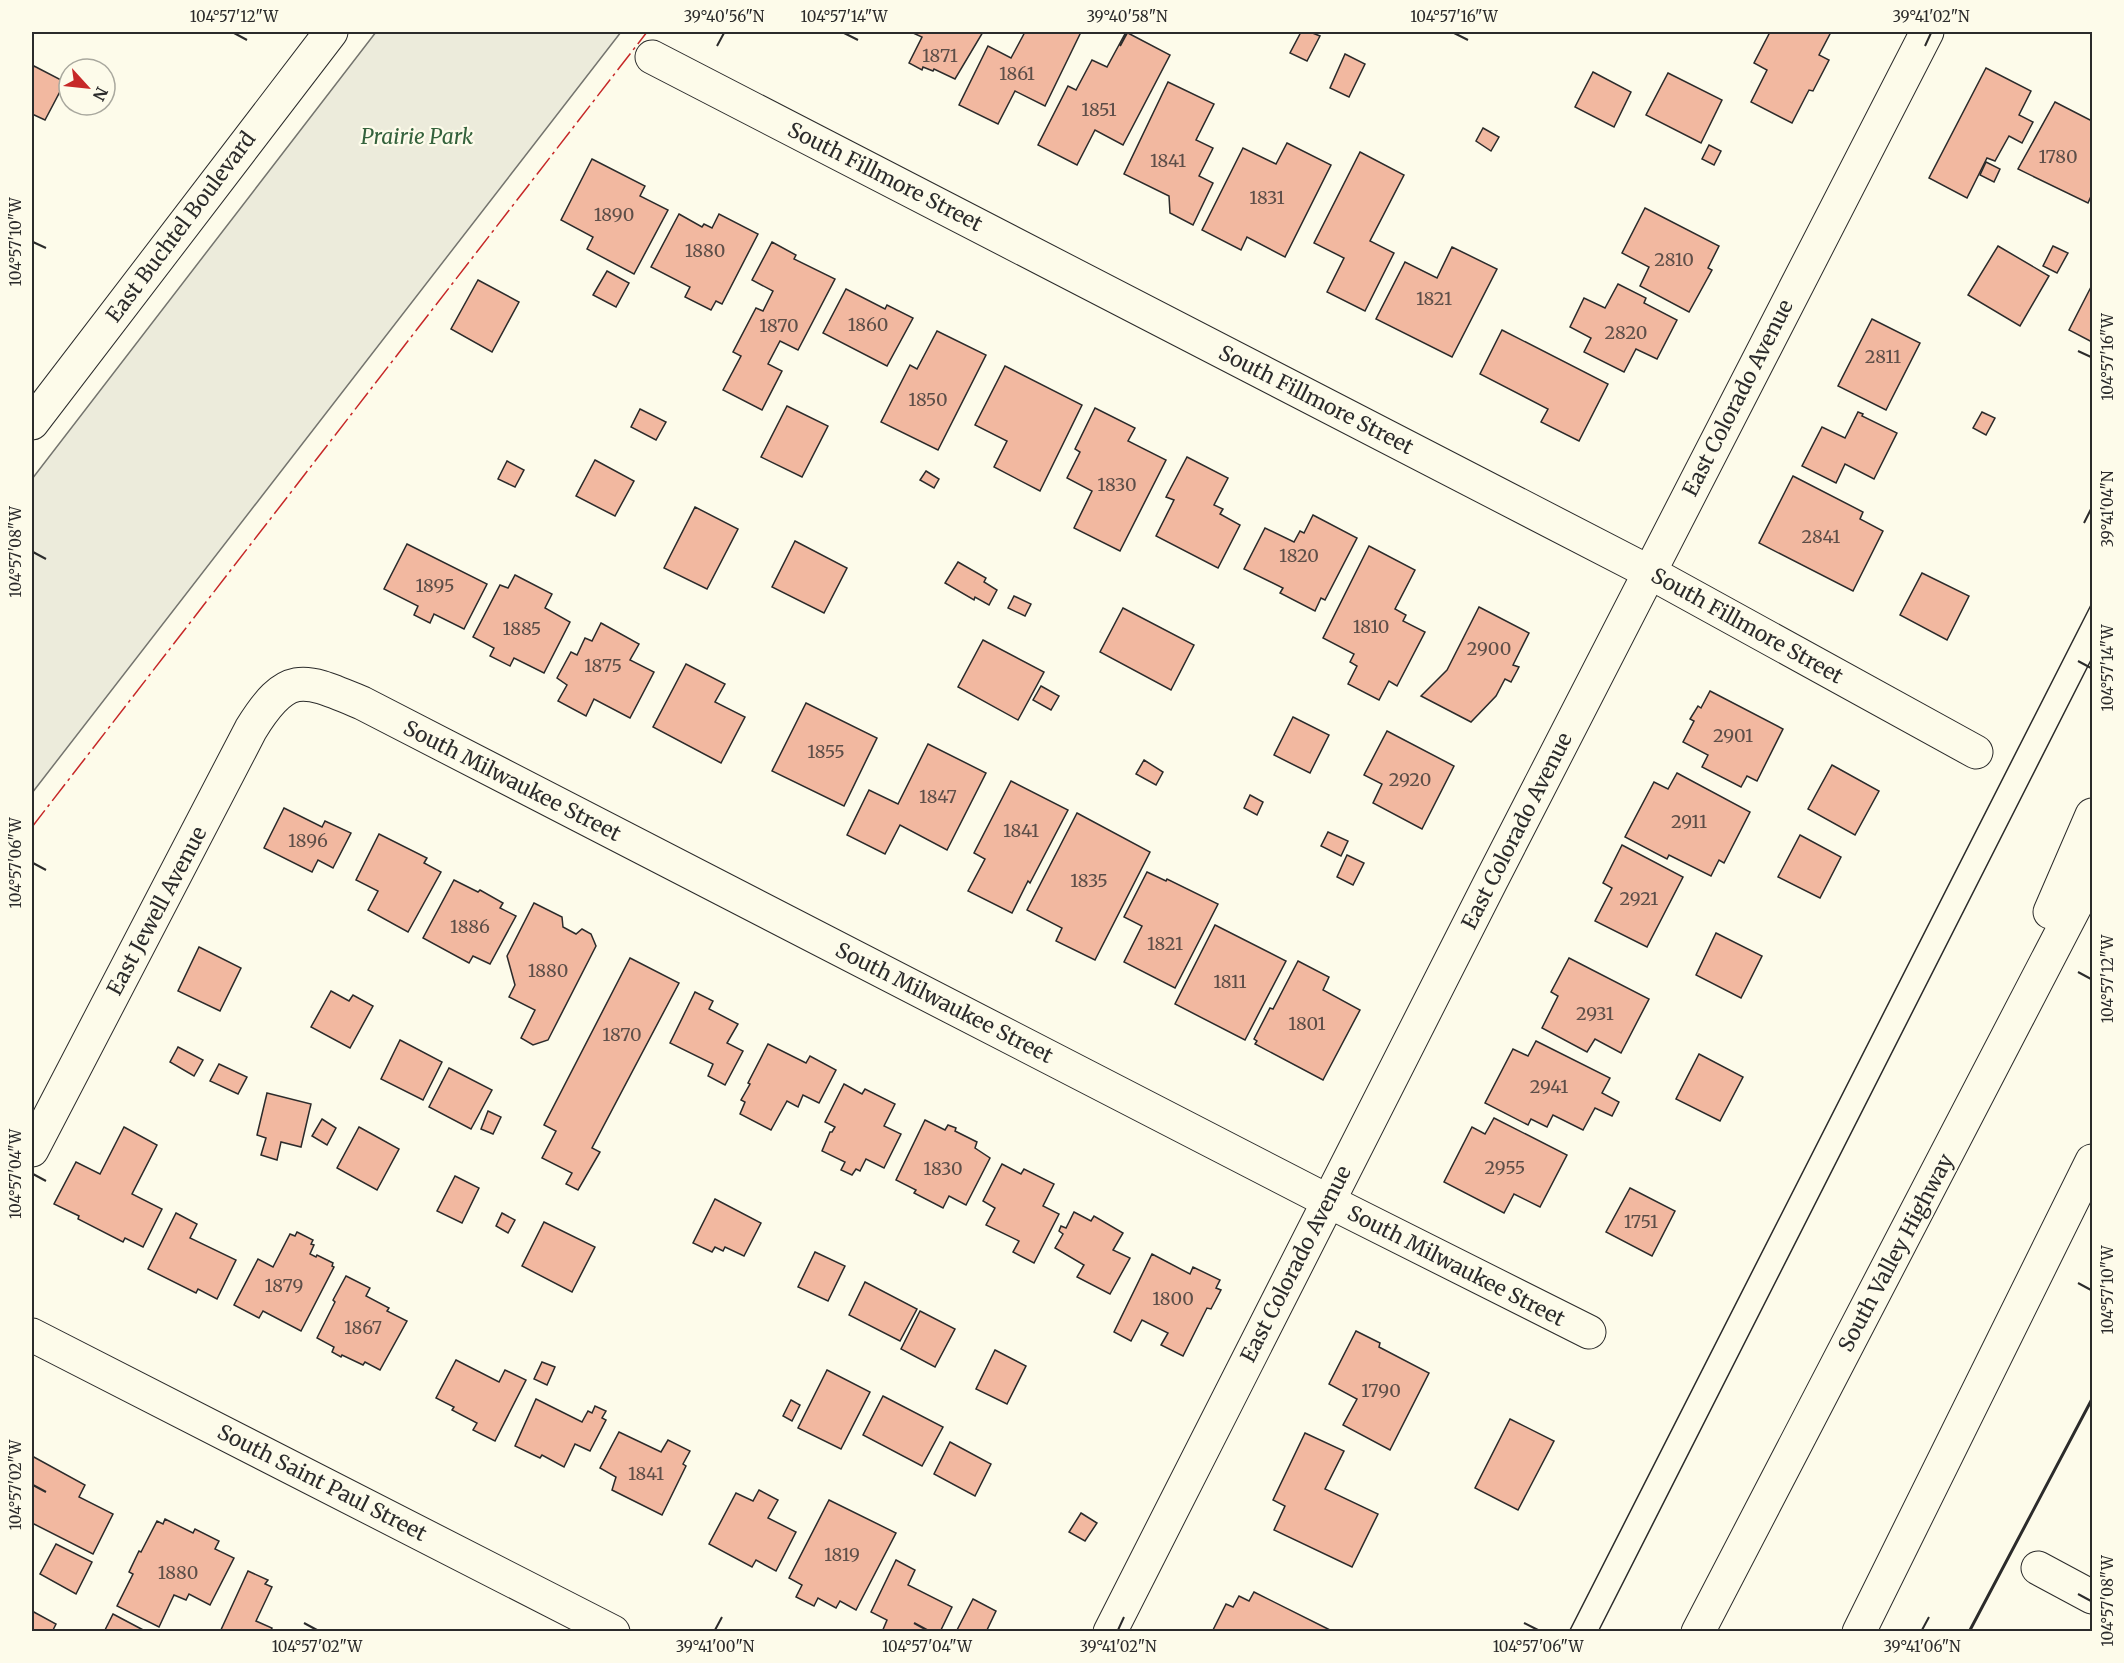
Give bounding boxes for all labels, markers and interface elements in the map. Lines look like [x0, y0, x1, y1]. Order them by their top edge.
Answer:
text: 104°57'12"W [190, 7, 279, 26]
text: 39°40'56"N [684, 7, 765, 26]
text: 104°57'14"W [801, 7, 889, 26]
text: 39°40'58"N [1086, 7, 1168, 26]
text: 104°57'16"W [1410, 7, 1499, 26]
text: 39°41'02"N [1892, 7, 1970, 26]
house number: 1871 [922, 44, 958, 67]
north arrow [57, 57, 117, 117]
house number: 1861 [999, 62, 1035, 85]
text: N [88, 84, 112, 104]
house number: 1851 [1081, 98, 1117, 121]
street label: South Fillmore Street [783, 116, 987, 237]
park label: Prairie Park [361, 123, 474, 150]
street label: East Buchtel Boulevard [100, 126, 261, 327]
house number: 1780 [2038, 145, 2078, 168]
house number: 1841 [1150, 149, 1186, 172]
house number: 1831 [1249, 186, 1285, 209]
text: 104°57'10"W [6, 196, 25, 286]
house number: 1890 [594, 203, 634, 226]
house number: 1880 [685, 239, 725, 262]
house number: 2810 [1654, 248, 1694, 271]
house number: 1821 [1416, 287, 1452, 310]
street label: East Colorado Avenue [1676, 295, 1799, 501]
text: 104°57'16"W [2098, 312, 2117, 401]
house number: 1860 [848, 313, 888, 336]
house number: 1870 [759, 314, 799, 337]
house number: 2820 [1605, 321, 1647, 344]
street label: South Fillmore Street [1214, 339, 1418, 460]
house number: 2811 [1865, 345, 1901, 368]
house number: 1850 [908, 388, 948, 411]
text: 39°41'04"N [2098, 470, 2117, 547]
house number: 1830 [1097, 473, 1137, 496]
text: 104°57'08"W [6, 505, 25, 598]
house number: 2841 [1801, 525, 1841, 548]
house number: 1820 [1279, 544, 1319, 567]
street label: South Fillmore Street [1647, 562, 1848, 690]
house number: 1895 [415, 574, 455, 597]
house number: 1810 [1353, 615, 1389, 638]
house number: 1885 [503, 617, 541, 640]
text: 104°57'14"W [2098, 623, 2117, 711]
house number: 2900 [1467, 637, 1511, 660]
house number: 1875 [584, 654, 622, 677]
street label: South Milwaukee Street [399, 714, 625, 847]
house number: 2901 [1713, 724, 1753, 747]
street label: East Colorado Avenue [1455, 728, 1578, 934]
house number: 1855 [807, 740, 845, 763]
house number: 2920 [1389, 768, 1431, 791]
house number: 1847 [919, 785, 957, 808]
house number: 2911 [1671, 810, 1707, 833]
text: 104°57'06"W [6, 817, 25, 908]
house number: 1841 [1003, 819, 1039, 842]
street label: East Jewell Avenue [101, 822, 213, 1000]
house number: 1896 [288, 829, 328, 852]
house number: 1835 [1070, 869, 1108, 892]
house number: 2921 [1620, 887, 1658, 910]
house number: 1886 [450, 915, 490, 938]
house number: 1821 [1147, 932, 1183, 955]
text: 104°57'12"W [2098, 934, 2117, 1023]
street label: South Milwaukee Street [831, 936, 1057, 1069]
house number: 1880 [528, 959, 568, 982]
house number: 1811 [1213, 970, 1247, 993]
house number: 2931 [1576, 1002, 1614, 1025]
house number: 1801 [1288, 1012, 1326, 1035]
house number: 1870 [602, 1023, 642, 1046]
house number: 2941 [1530, 1075, 1568, 1098]
text: 104°57'04"W [6, 1128, 25, 1219]
street label: South Valley Highway [1832, 1149, 1960, 1356]
house number: 2955 [1485, 1156, 1525, 1179]
house number: 1830 [923, 1157, 963, 1180]
street label: East Colorado Avenue [1234, 1161, 1357, 1367]
street label: South Milwaukee Street [1343, 1199, 1569, 1332]
house number: 1751 [1624, 1210, 1658, 1233]
text: 104°57'10"W [2098, 1244, 2117, 1334]
house number: 1879 [265, 1274, 303, 1297]
house number: 1800 [1152, 1287, 1194, 1310]
house number: 1867 [344, 1316, 382, 1339]
house number: 1790 [1361, 1379, 1401, 1402]
street label: South Saint Paul Street [213, 1418, 431, 1547]
text: 104°57'02"W [6, 1439, 25, 1530]
house number: 1841 [628, 1462, 664, 1485]
house number: 1819 [824, 1543, 860, 1566]
text: 104°57'08"W [2098, 1554, 2117, 1647]
house number: 1880 [158, 1561, 198, 1584]
text: 104°57'02"W [272, 1637, 363, 1656]
text: 39°41'00"N [676, 1637, 755, 1656]
text: 104°57'04"W [882, 1637, 973, 1656]
text: 39°41'02"N [1079, 1637, 1157, 1656]
text: 104°57'06"W [1493, 1637, 1584, 1656]
text: 39°41'06"N [1883, 1637, 1961, 1656]

